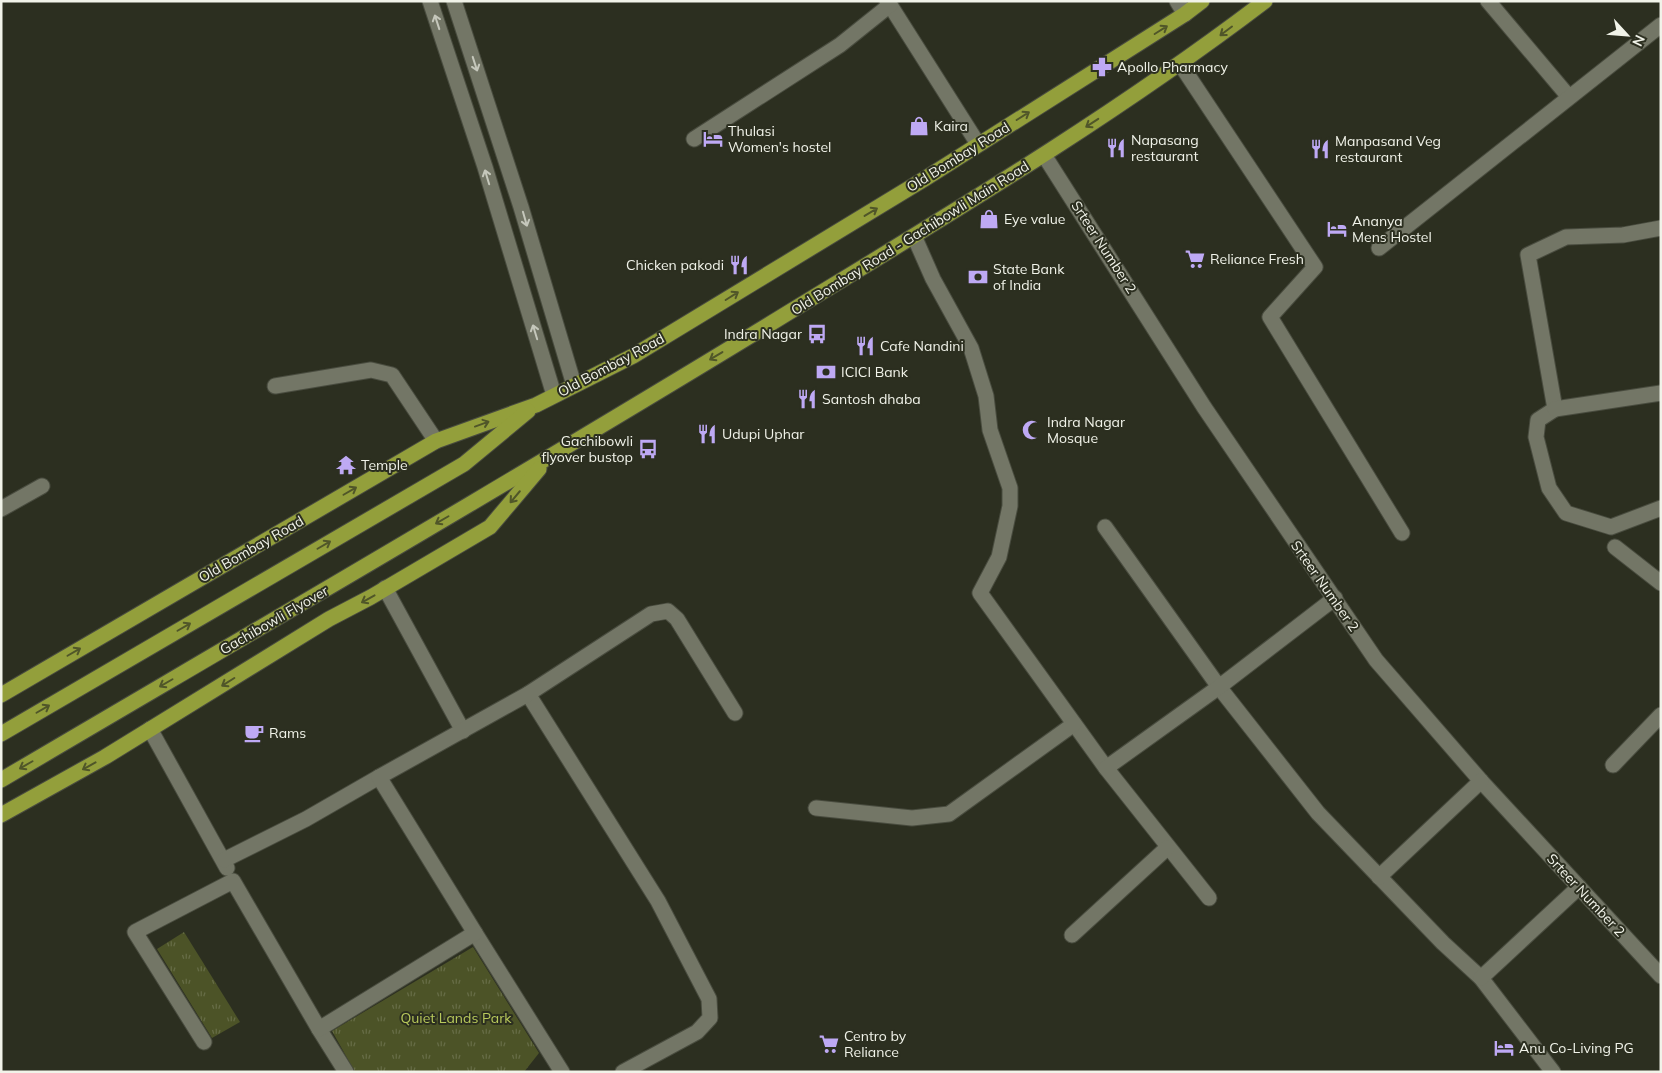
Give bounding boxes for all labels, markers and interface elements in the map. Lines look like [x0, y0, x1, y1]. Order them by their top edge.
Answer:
north arrow [1602, 10, 1652, 60]
one-way arrow [432, 15, 441, 30]
one-way arrow [1153, 24, 1167, 34]
one-way arrow [1219, 26, 1233, 36]
text: N [1628, 32, 1649, 49]
one-way arrow [471, 56, 480, 71]
pharmacy icon: Apollo Pharmacy [1091, 56, 1113, 78]
place label: Apollo Pharmacy [1117, 58, 1228, 76]
one-way arrow [1016, 111, 1030, 121]
shop icon: Kaira [908, 115, 930, 137]
place label: Kaira [934, 117, 968, 135]
street label: Old Bombay Road [903, 118, 1013, 196]
one-way arrow [1086, 118, 1100, 128]
place label: Thulasi Women's hostel [728, 122, 831, 156]
hotel icon: Thulasi Women's hostel [702, 128, 724, 150]
place label: Napasang restaurant [1131, 131, 1199, 165]
place label: Manpasand Veg restaurant [1335, 132, 1441, 166]
restaurant icon: Napasang restaurant [1105, 137, 1127, 159]
restaurant icon: Manpasand Veg restaurant [1309, 138, 1331, 160]
street label: Old Bombay Road - Gachibowli Main Road [788, 157, 1032, 319]
one-way arrow [482, 169, 492, 185]
street label: Srteer Number 2 [1067, 197, 1141, 297]
one-way arrow [863, 206, 877, 216]
shop icon: Eye value [978, 208, 1000, 230]
one-way arrow [520, 210, 530, 226]
place label: Eye value [1004, 210, 1065, 228]
place label: Ananya Mens Hostel [1352, 212, 1432, 246]
hotel icon: Ananya Mens Hostel [1326, 218, 1348, 240]
supermarket icon: Reliance Fresh [1184, 248, 1206, 270]
place label: Reliance Fresh [1210, 250, 1304, 268]
restaurant icon: Chicken pakodi [728, 254, 750, 276]
place label: Chicken pakodi [626, 256, 724, 274]
place label: State Bank of India [993, 260, 1065, 294]
bank icon: State Bank of India [967, 266, 989, 288]
one-way arrow [724, 290, 738, 300]
bus stop icon: Indra Nagar [806, 323, 828, 345]
one-way arrow [529, 324, 539, 340]
place label: Indra Nagar [724, 325, 803, 343]
street label: Old Bombay Road [555, 329, 667, 401]
restaurant icon: Cafe Nandini [854, 335, 876, 357]
place label: Cafe Nandini [880, 337, 964, 355]
one-way arrow [710, 352, 724, 362]
bank icon: ICICI Bank [815, 361, 837, 383]
place label: ICICI Bank [841, 363, 909, 381]
restaurant icon: Santosh dhaba [796, 388, 818, 410]
place label: Santosh dhaba [822, 390, 921, 408]
place label: Indra Nagar Mosque [1047, 413, 1126, 447]
one-way arrow [473, 419, 489, 428]
mosque icon: Indra Nagar Mosque [1021, 419, 1043, 441]
restaurant icon: Udupi Uphar [696, 423, 718, 445]
place label: Udupi Uphar [722, 425, 805, 443]
place label: Gachibowli flyover bustop [541, 432, 633, 466]
bus stop icon: Gachibowli flyover bustop [637, 438, 659, 460]
temple icon: Temple [335, 454, 357, 476]
place label: Temple [361, 456, 408, 474]
one-way arrow [342, 485, 356, 495]
one-way arrow [509, 491, 520, 504]
street label: Old Bombay Road [195, 512, 307, 586]
one-way arrow [435, 516, 450, 526]
street label: Srteer Number 2 [1287, 537, 1363, 635]
one-way arrow [316, 540, 331, 550]
street label: Gachibowli Flyover [217, 581, 332, 658]
one-way arrow [360, 594, 375, 604]
one-way arrow [176, 622, 190, 632]
one-way arrow [66, 647, 80, 657]
one-way arrow [221, 676, 235, 687]
one-way arrow [159, 678, 174, 688]
one-way arrow [36, 704, 50, 714]
cafe icon: Rams [243, 722, 265, 744]
place label: Rams [269, 724, 306, 742]
one-way arrow [20, 761, 34, 771]
one-way arrow [82, 761, 97, 771]
street label: Srteer Number 2 [1543, 850, 1629, 940]
park label: Quiet Lands Park [400, 1009, 512, 1027]
place label: Centro by Reliance [844, 1027, 907, 1061]
supermarket icon: Centro by Reliance [818, 1033, 840, 1055]
hotel icon: Anu Co-Living PG [1493, 1037, 1515, 1059]
place label: Anu Co-Living PG [1519, 1039, 1634, 1057]

